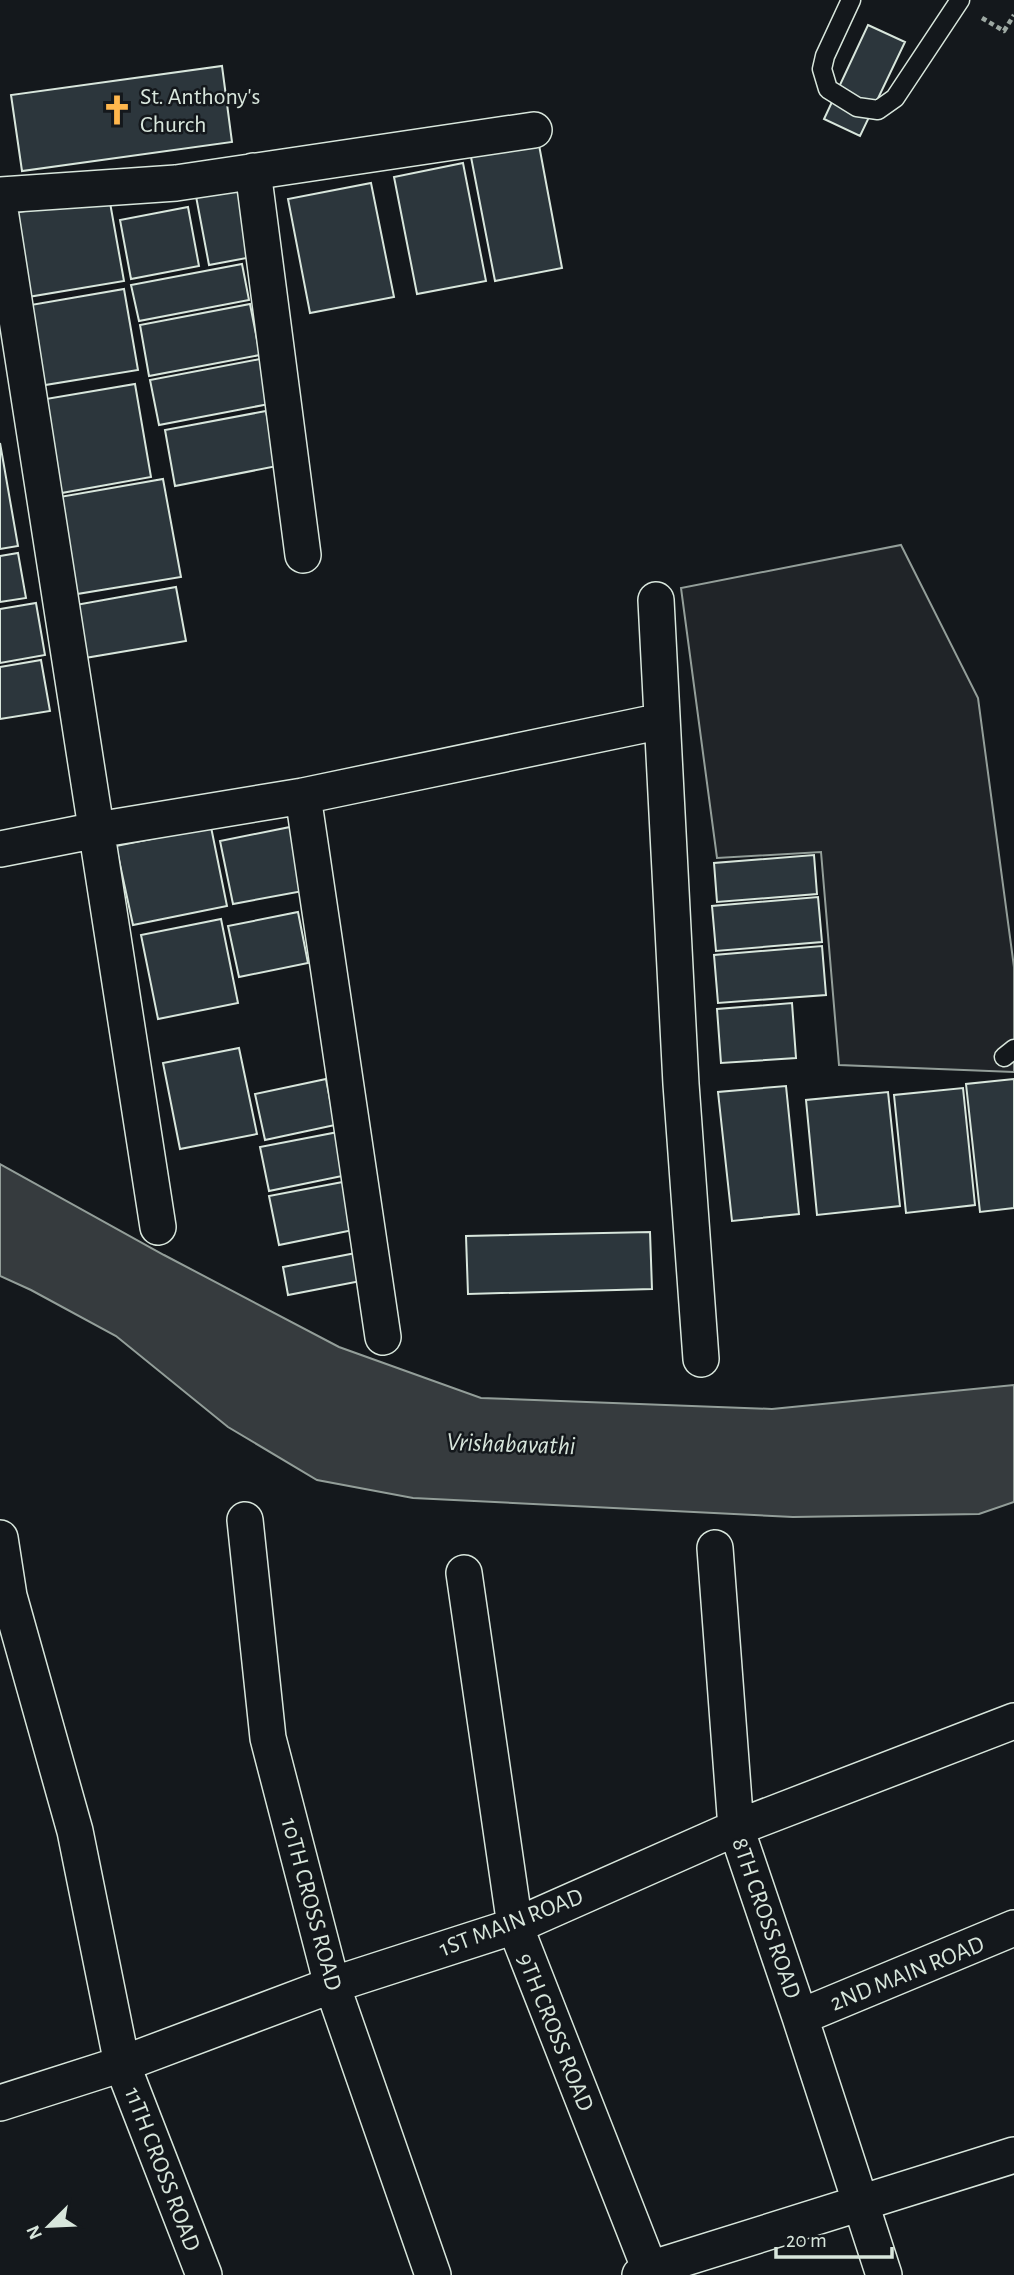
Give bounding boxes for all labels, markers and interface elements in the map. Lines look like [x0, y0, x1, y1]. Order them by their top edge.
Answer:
place label: St. Anthony's Church [140, 85, 260, 137]
church icon: St. Anthony's Church [100, 93, 134, 127]
water label: Vrishabavathi [446, 1429, 576, 1459]
street label: 10TH CROSS ROAD [276, 1815, 346, 1993]
street label: 8TH CROSS ROAD [727, 1835, 805, 2002]
street label: 1ST MAIN ROAD [436, 1885, 587, 1961]
street label: 2ND MAIN ROAD [827, 1932, 988, 2016]
street label: 9TH CROSS ROAD [512, 1950, 598, 2115]
street label: 11TH CROSS ROAD [120, 2084, 204, 2255]
north arrow [14, 2191, 84, 2261]
scale bar [776, 2216, 892, 2260]
text: N [23, 2222, 46, 2242]
text: 20 m [786, 2230, 827, 2251]

